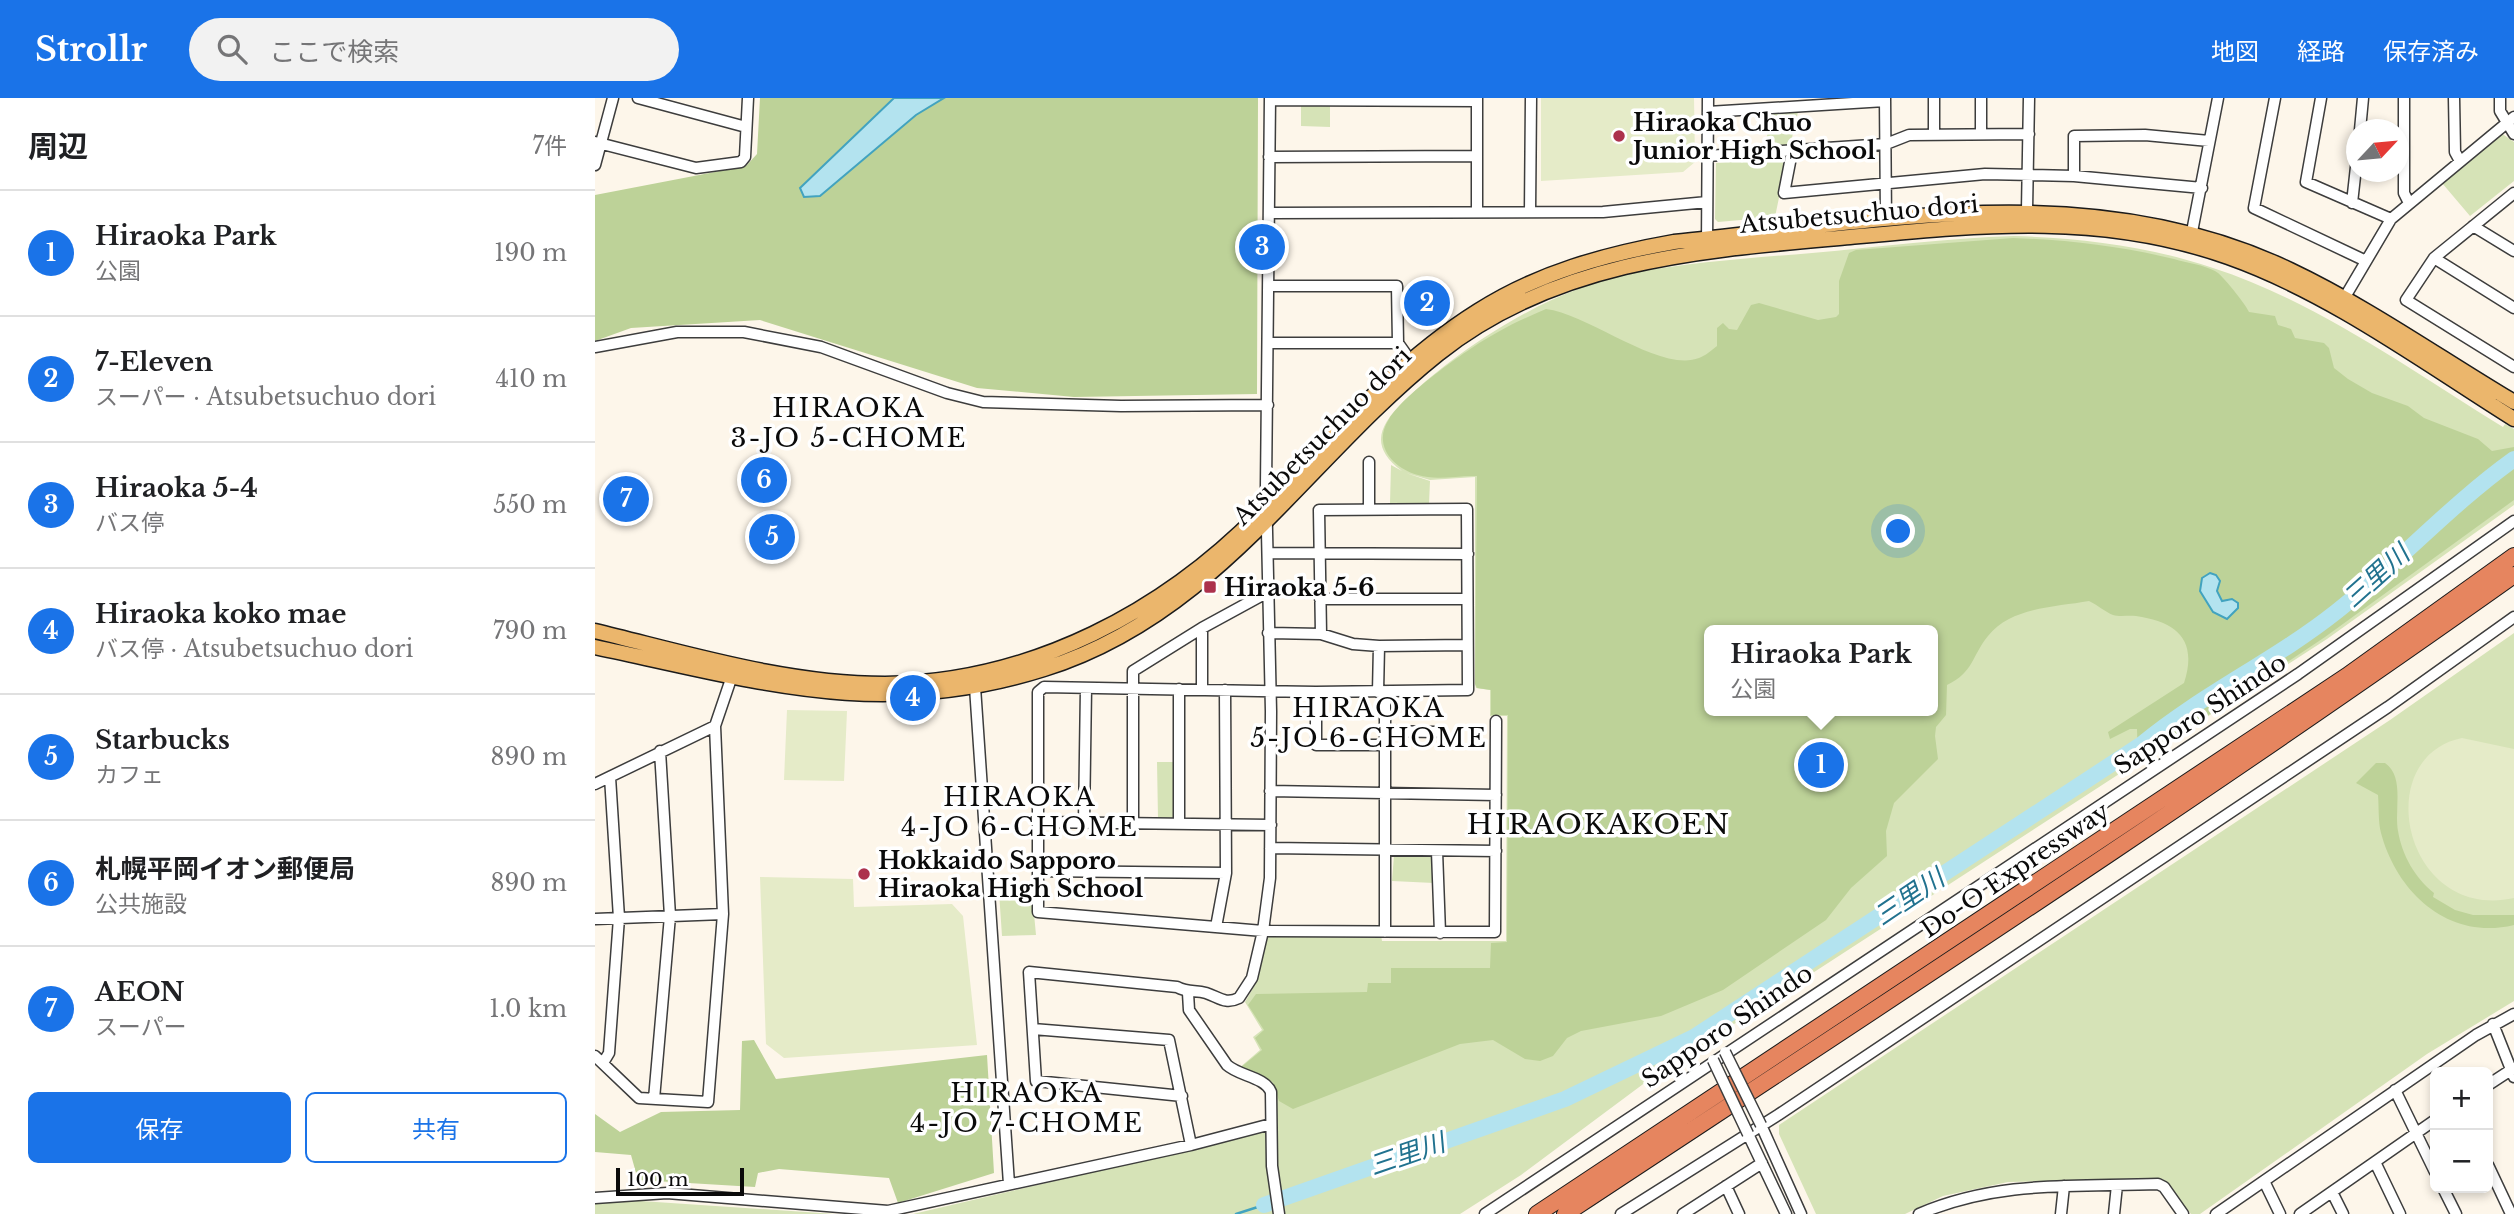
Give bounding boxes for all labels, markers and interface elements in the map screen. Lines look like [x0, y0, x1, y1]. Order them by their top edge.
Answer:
search box [189, 18, 679, 81]
text: Strollr [35, 29, 147, 70]
icon: search [213, 30, 251, 68]
text: ここで検索 [269, 36, 399, 68]
text: 地図 [2211, 37, 2259, 66]
text: 経路 [2297, 37, 2345, 66]
text: 保存済み [2383, 37, 2479, 66]
place label: Hiraoka Chuo Junior High School [1628, 108, 1876, 165]
north arrow [2346, 119, 2409, 182]
text: 周辺 [28, 128, 88, 165]
marker: Hiraoka Chuo Junior High School [1611, 128, 1627, 144]
text: 7件 [532, 132, 567, 160]
street label: Atsubetsuchuo dori [1737, 189, 1980, 239]
text: Hiraoka Park [95, 220, 277, 252]
pin: 3 [1239, 221, 1285, 273]
text: 1 [46, 239, 56, 267]
text: 190 m [494, 239, 567, 267]
text: 公園 [95, 257, 141, 285]
pin: 2 [1404, 277, 1450, 329]
street label: Atsubetsuchuo dori [1226, 341, 1417, 532]
text: 7-Eleven [95, 346, 213, 378]
text: 2 [44, 365, 58, 393]
text: 410 m [496, 365, 567, 393]
text: スーパー · Atsubetsuchuo dori [95, 383, 436, 411]
district label: HIRAOKA 3-JO 5-CHOME [731, 392, 967, 454]
pin: 6 [741, 454, 787, 506]
text: Hiraoka 5-4 [95, 472, 258, 504]
pin: 7 [603, 473, 649, 525]
text: 3 [44, 491, 58, 519]
text: 550 m [493, 491, 567, 519]
text: バス停 [95, 509, 164, 537]
pin: 5 [749, 511, 795, 563]
your location [1881, 514, 1915, 548]
water label: 三里川 [2336, 536, 2418, 614]
place label: Hiraoka 5-6 [1224, 573, 1374, 602]
marker: Hiraoka 5-6 [1202, 579, 1218, 595]
text: Hiraoka koko mae [95, 598, 346, 630]
text: 4 [43, 617, 59, 645]
text: 790 m [493, 617, 567, 645]
popup [1704, 625, 1938, 716]
text: バス停 · Atsubetsuchuo dori [95, 635, 413, 663]
text: Hiraoka Park [1730, 638, 1912, 670]
street label: Sapporo Shindo [2108, 648, 2292, 780]
pin: 4 [890, 672, 936, 724]
text: 公園 [1730, 675, 1776, 703]
district label: HIRAOKA 5-JO 6-CHOME [1250, 692, 1488, 754]
text: Starbucks [95, 724, 230, 756]
pin: 1 [1798, 739, 1844, 791]
text: 5 [44, 743, 58, 771]
text: 890 m [491, 743, 567, 771]
text: カフェ [95, 761, 164, 789]
district label: HIRAOKA 4-JO 6-CHOME [901, 781, 1139, 843]
street label: Do-O Expressway [1915, 796, 2115, 944]
district label: HIRAOKAKOEN [1467, 807, 1731, 842]
place label: Hokkaido Sapporo Hiraoka High School [878, 846, 1144, 903]
text: 札幌平岡イオン郵便局 [95, 853, 355, 885]
water label: 三里川 [1868, 860, 1953, 932]
marker: Hokkaido Sapporo Hiraoka High School [856, 866, 872, 882]
text: 6 [43, 869, 59, 897]
text: 890 m [491, 869, 567, 897]
text: 公共施設 [95, 890, 187, 918]
street label: Sapporo Shindo [1636, 958, 1818, 1094]
text: AEON [95, 976, 185, 1008]
text: 7 [45, 995, 57, 1023]
text: 1.0 km [489, 995, 567, 1023]
text: スーパー [95, 1013, 187, 1041]
map controls [2430, 1067, 2493, 1193]
button: + [2430, 1067, 2493, 1130]
district label: HIRAOKA 4-JO 7-CHOME [910, 1077, 1144, 1139]
button: 保存 [28, 1092, 291, 1163]
button: 共有 [305, 1092, 567, 1163]
water label: 三里川 [1365, 1125, 1452, 1182]
button: − [2430, 1130, 2493, 1193]
scale bar [616, 1165, 744, 1197]
text: 100 m [627, 1168, 688, 1191]

